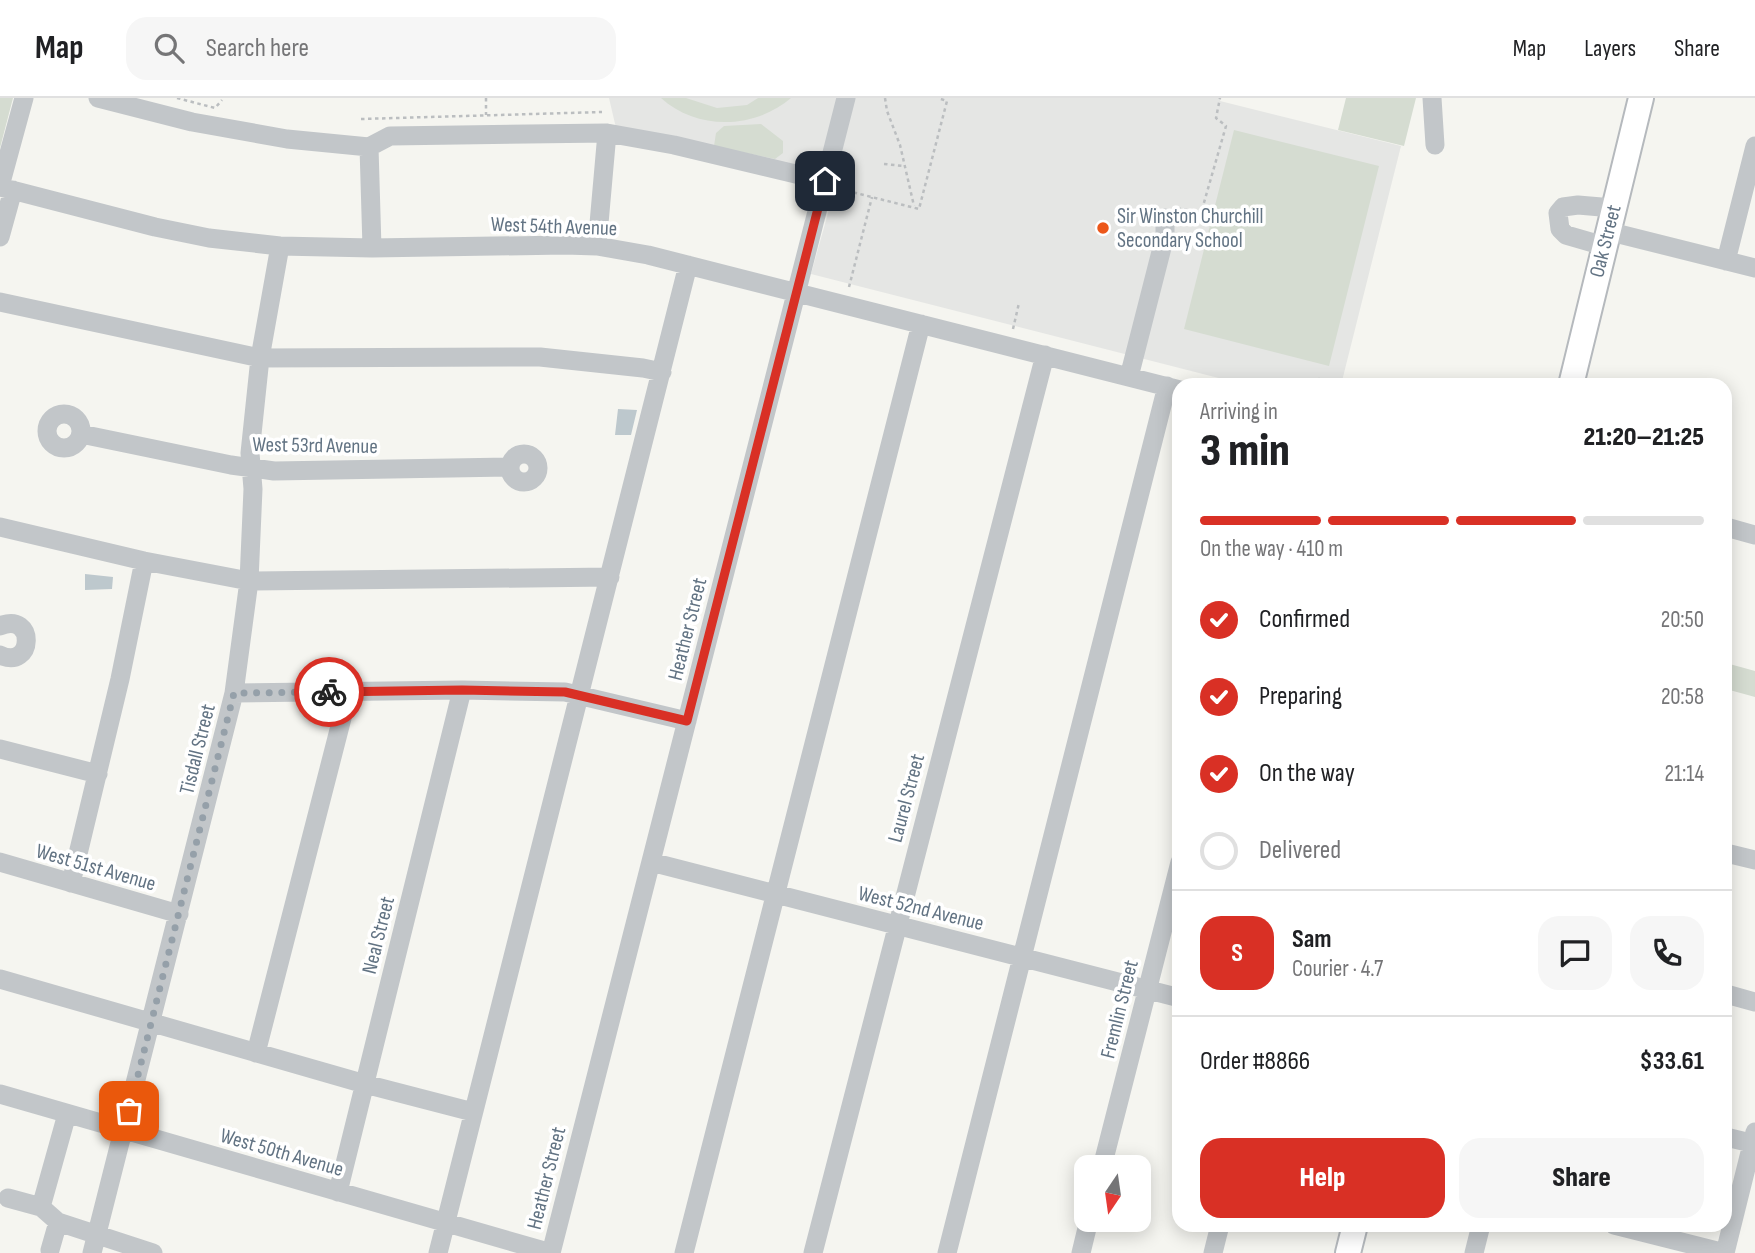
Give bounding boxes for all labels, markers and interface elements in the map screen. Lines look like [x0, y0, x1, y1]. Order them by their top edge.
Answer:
search box [126, 17, 616, 80]
text: Map [35, 28, 84, 68]
icon: search [150, 29, 188, 67]
text: Search here [206, 33, 309, 64]
text: Map [1513, 34, 1546, 63]
text: Layers [1584, 34, 1636, 63]
text: Share [1674, 34, 1720, 63]
pin [795, 151, 855, 211]
icon: home [806, 162, 844, 200]
street label: Oak Street [1584, 202, 1627, 280]
place label: Sir Winston Churchill Secondary School [1117, 204, 1263, 253]
street label: West 54th Avenue [490, 212, 618, 241]
marker: Sir Winston Churchill Secondary School [1095, 220, 1111, 236]
text: Arriving in [1200, 398, 1278, 426]
text: 21:20–21:25 [1584, 422, 1704, 453]
text: 3 min [1200, 424, 1290, 479]
street label: West 53rd Avenue [252, 432, 378, 459]
text: On the way · 410 m [1200, 535, 1343, 563]
street label: Heather Street [663, 575, 712, 683]
icon: check [1200, 601, 1238, 639]
text: Confirmed [1259, 604, 1350, 635]
text: 20:50 [1661, 606, 1704, 634]
courier [294, 657, 364, 727]
icon: bike [310, 673, 348, 711]
icon: check [1200, 678, 1238, 716]
text: Preparing [1259, 681, 1342, 712]
text: 20:58 [1661, 683, 1704, 711]
street label: Tisdall Street [174, 701, 221, 797]
street label: Laurel Street [883, 751, 930, 845]
icon: check [1200, 755, 1238, 793]
text: On the way [1259, 758, 1355, 789]
text: 21:14 [1664, 760, 1704, 788]
text: Delivered [1259, 835, 1341, 866]
street label: West 51st Avenue [33, 838, 159, 897]
street label: West 52nd Avenue [855, 881, 986, 936]
street label: Neal Street [357, 894, 400, 976]
button: chat [1538, 916, 1612, 990]
button: phone [1630, 916, 1704, 990]
text: Sam [1292, 924, 1332, 955]
text: S [1231, 938, 1243, 969]
text: Courier · 4.7 [1292, 955, 1383, 983]
street label: Fremlin Street [1095, 957, 1144, 1061]
text: Order #8866 [1200, 1046, 1310, 1077]
text: $33.61 [1640, 1046, 1704, 1077]
pin [99, 1081, 159, 1141]
icon: bag [110, 1092, 148, 1130]
street label: West 50th Avenue [217, 1123, 346, 1182]
street label: Heather Street [522, 1124, 571, 1232]
button: Help [1200, 1138, 1445, 1218]
button: Share [1459, 1138, 1704, 1218]
north arrow [1074, 1155, 1152, 1232]
map controls [1074, 1155, 1151, 1232]

